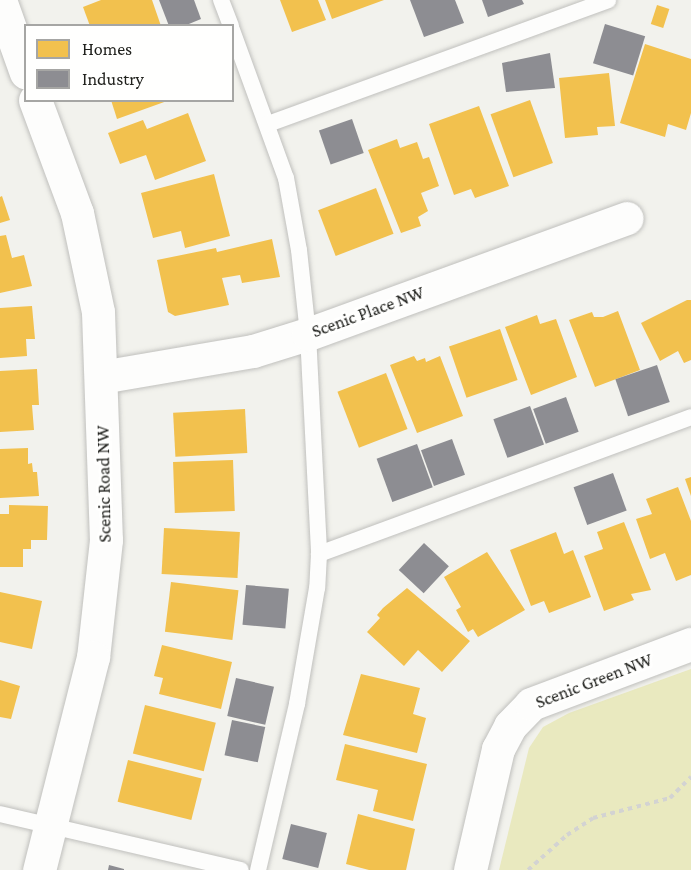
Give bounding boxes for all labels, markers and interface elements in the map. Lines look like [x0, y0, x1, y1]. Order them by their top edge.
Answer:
legend [24, 24, 234, 102]
text: Homes [82, 39, 132, 59]
text: Industry [82, 69, 144, 89]
street label: Scenic Place NW [309, 282, 427, 342]
street label: Scenic Road NW [92, 425, 116, 543]
street label: Scenic Green NW [532, 649, 656, 713]

